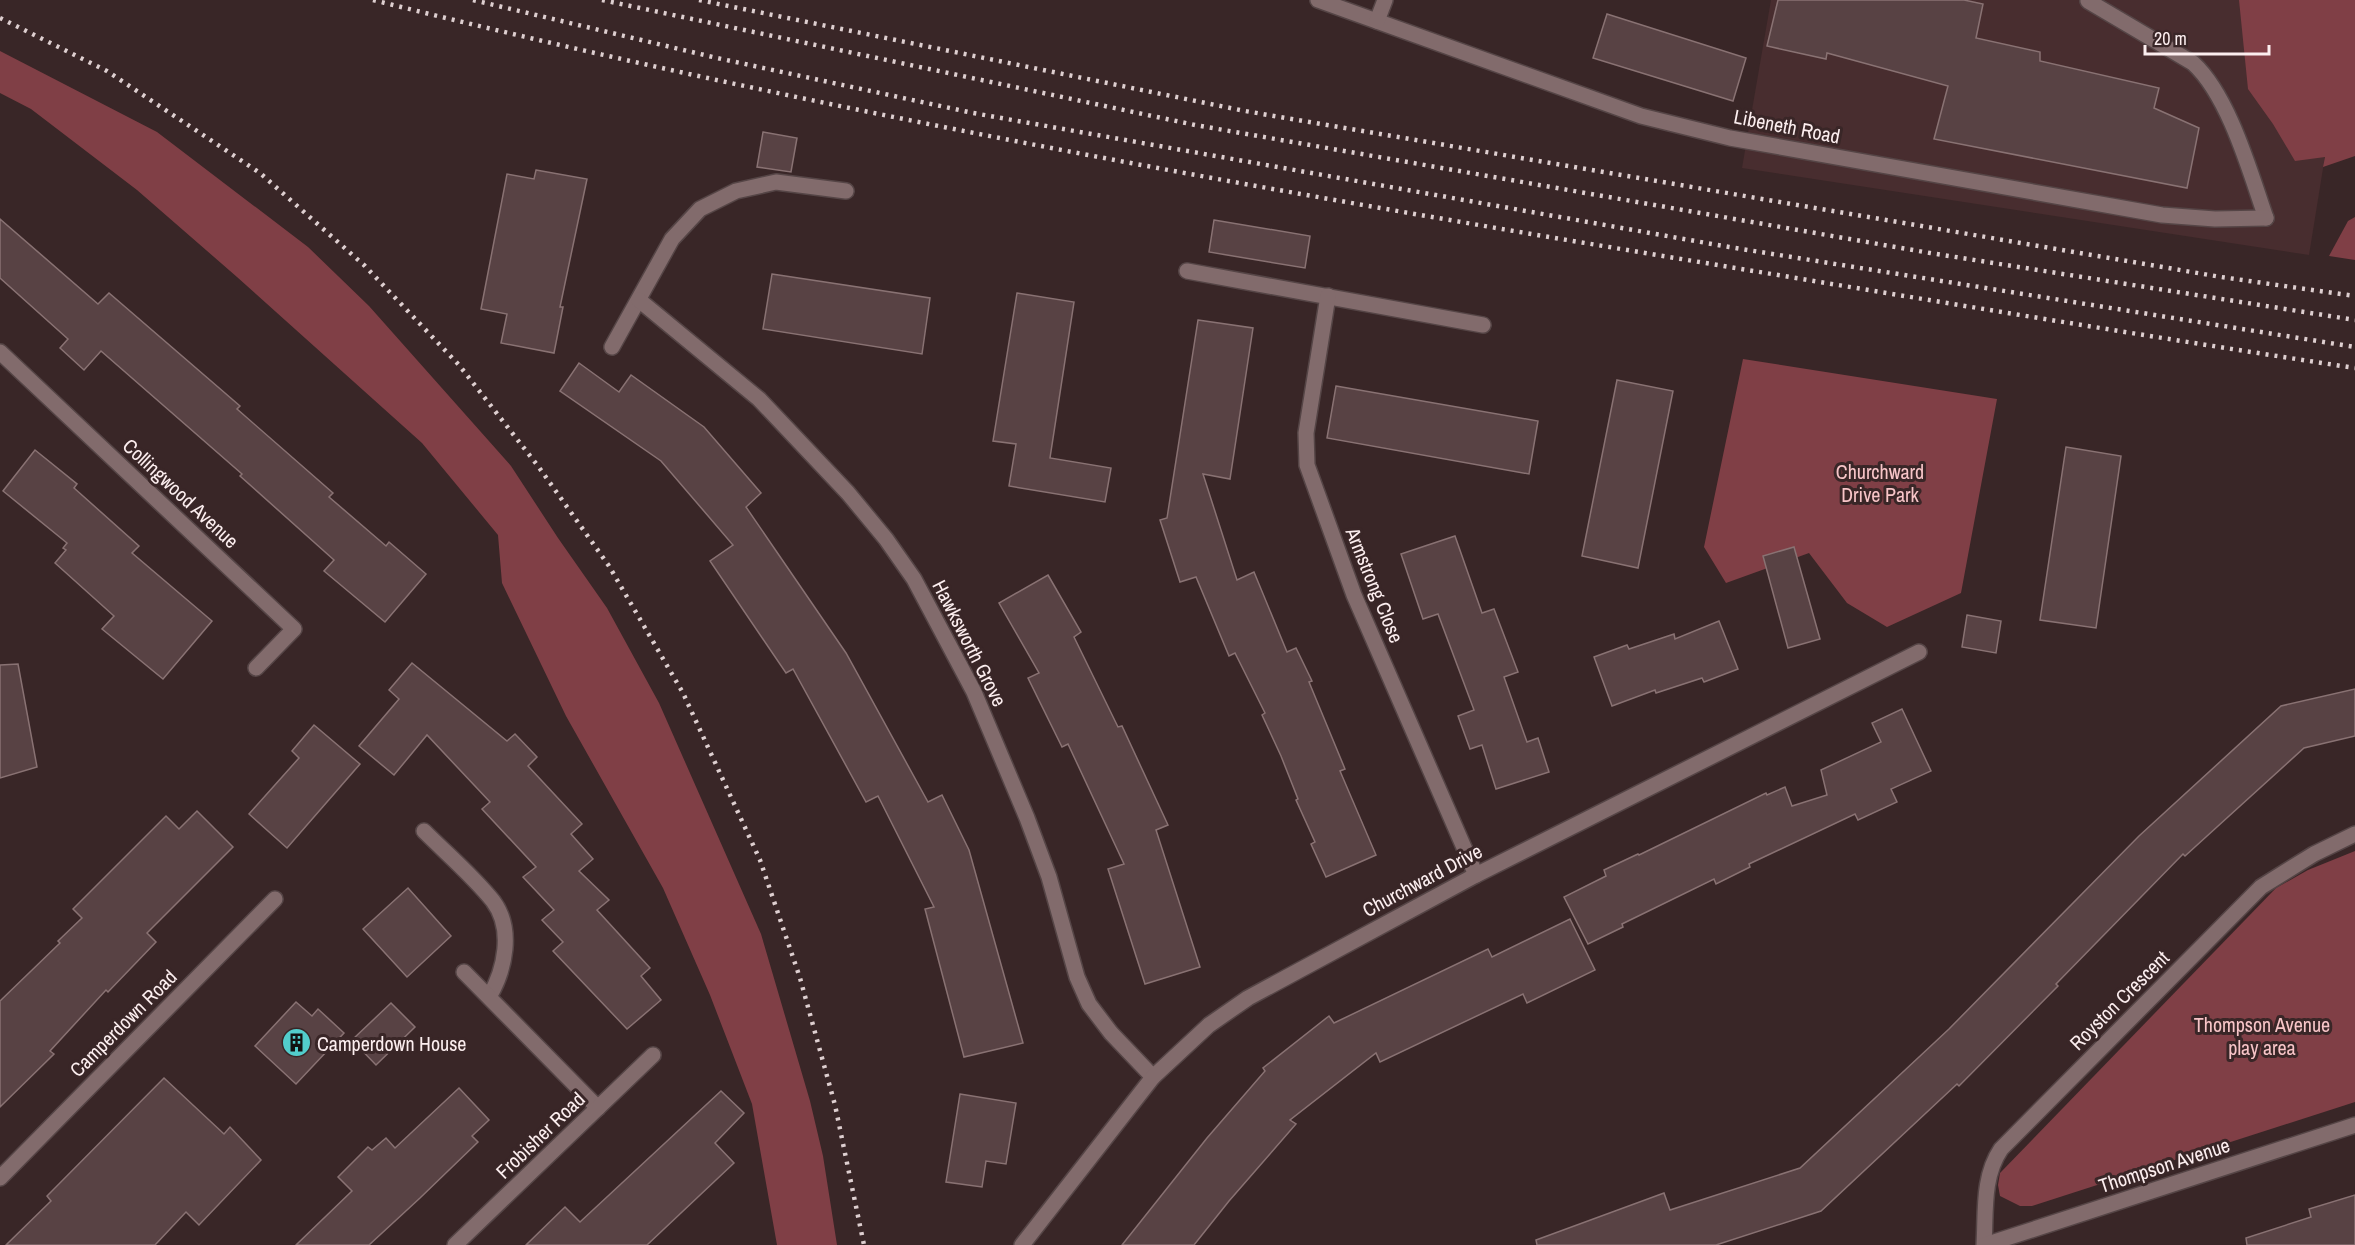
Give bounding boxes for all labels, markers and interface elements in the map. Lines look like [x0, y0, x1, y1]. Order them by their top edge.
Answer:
scale bar [2145, 18, 2270, 56]
text: 20 m [2154, 26, 2187, 51]
street label: Libeneth Road [1732, 102, 1842, 150]
street label: Collingwood Avenue [117, 432, 245, 554]
park label: Churchward Drive Park [1836, 458, 1924, 508]
street label: Armstrong Close [1339, 522, 1410, 647]
street label: Hawksworth Grove [927, 575, 1013, 711]
street label: Churchward Drive [1357, 837, 1487, 923]
street label: Royston Crescent [2063, 944, 2175, 1056]
street label: Camperdown Road [64, 964, 182, 1082]
park label: Thompson Avenue play area [2194, 1011, 2330, 1061]
building icon: Camperdown House [280, 1027, 312, 1059]
place label: Camperdown House [317, 1030, 466, 1057]
street label: Frobisher Road [490, 1086, 590, 1184]
street label: Thompson Avenue [2095, 1131, 2233, 1199]

